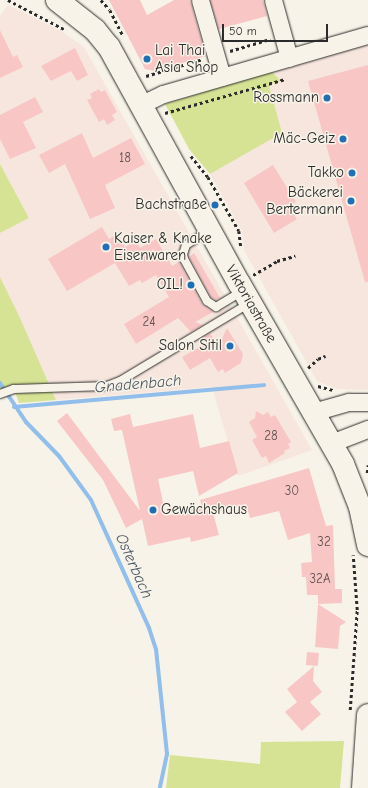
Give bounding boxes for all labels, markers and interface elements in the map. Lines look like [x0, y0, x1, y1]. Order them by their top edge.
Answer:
scale bar [224, 16, 330, 42]
text: 50 m [229, 24, 257, 38]
place label: Lai Thai Asia Shop [155, 41, 218, 76]
marker: Lai Thai Asia Shop [142, 54, 152, 64]
place label: Rossmann [253, 89, 319, 107]
marker: Rossmann [322, 93, 332, 103]
place label: Mäc-Geiz [273, 130, 335, 148]
marker: Mäc-Geiz [338, 134, 348, 144]
house number: 18 [119, 150, 131, 166]
place label: Takko [308, 164, 344, 182]
marker: Takko [347, 168, 357, 178]
place label: Bäckerei Bertermann [266, 183, 343, 218]
place label: Bachstraße [135, 196, 207, 214]
marker: Bäckerei Bertermann [346, 196, 356, 206]
marker: Bachstraße [210, 200, 220, 210]
place label: Kaiser & Knake Eisenwaren [114, 229, 212, 264]
marker: Kaiser & Knake Eisenwaren [101, 242, 111, 252]
street label: Viktoriastraße [221, 262, 281, 346]
place label: OIL! [157, 276, 183, 294]
marker: OIL! [186, 280, 196, 290]
house number: 24 [142, 314, 156, 330]
place label: Salon Sitil [159, 337, 222, 355]
marker: Salon Sitil [225, 341, 235, 351]
water label: Gnadenbach [94, 371, 182, 397]
house number: 28 [264, 428, 278, 444]
house number: 30 [285, 483, 299, 499]
place label: Gewächshaus [161, 501, 247, 519]
marker: Gewächshaus [148, 505, 158, 515]
water label: Osterbach [111, 531, 157, 601]
house number: 32 [317, 534, 331, 550]
house number: 32A [310, 571, 330, 587]

